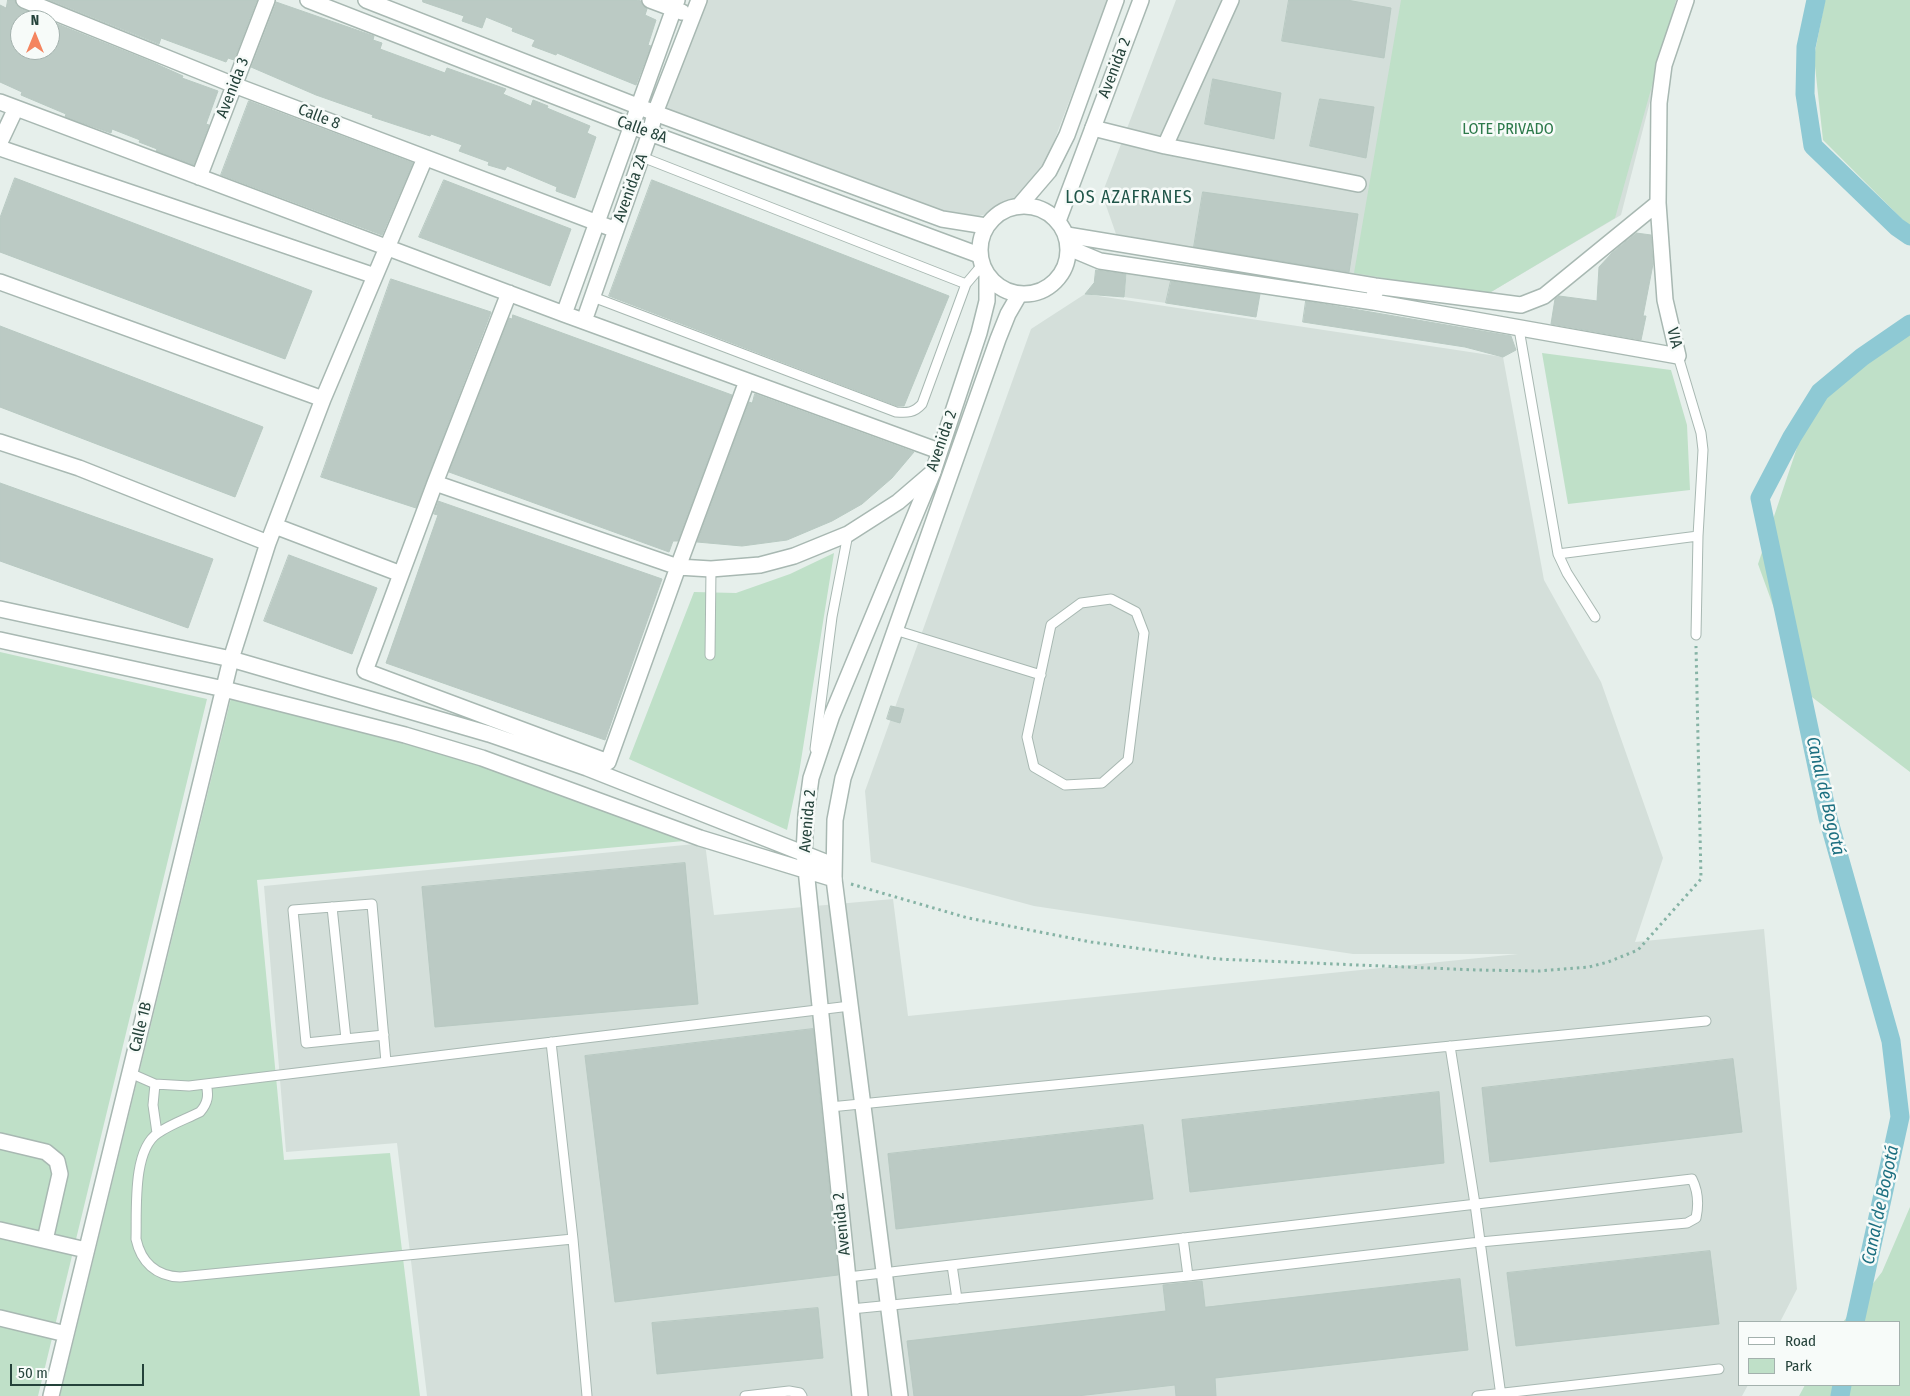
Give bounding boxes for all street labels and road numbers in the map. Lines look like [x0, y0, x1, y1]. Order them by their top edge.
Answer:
street label: Avenida 2 [1095, 35, 1135, 101]
street label: Avenida 3 [213, 55, 253, 121]
street label: Calle 8 [295, 100, 343, 134]
street label: Calle 8A [614, 112, 670, 148]
street label: Avenida 2A [610, 151, 652, 225]
street label: VIA [1662, 326, 1686, 350]
street label: Avenida 2 [923, 408, 961, 474]
street label: Avenida 2 [796, 789, 820, 853]
street label: Calle 1B [126, 1000, 156, 1054]
street label: Avenida 2 [829, 1192, 855, 1256]

